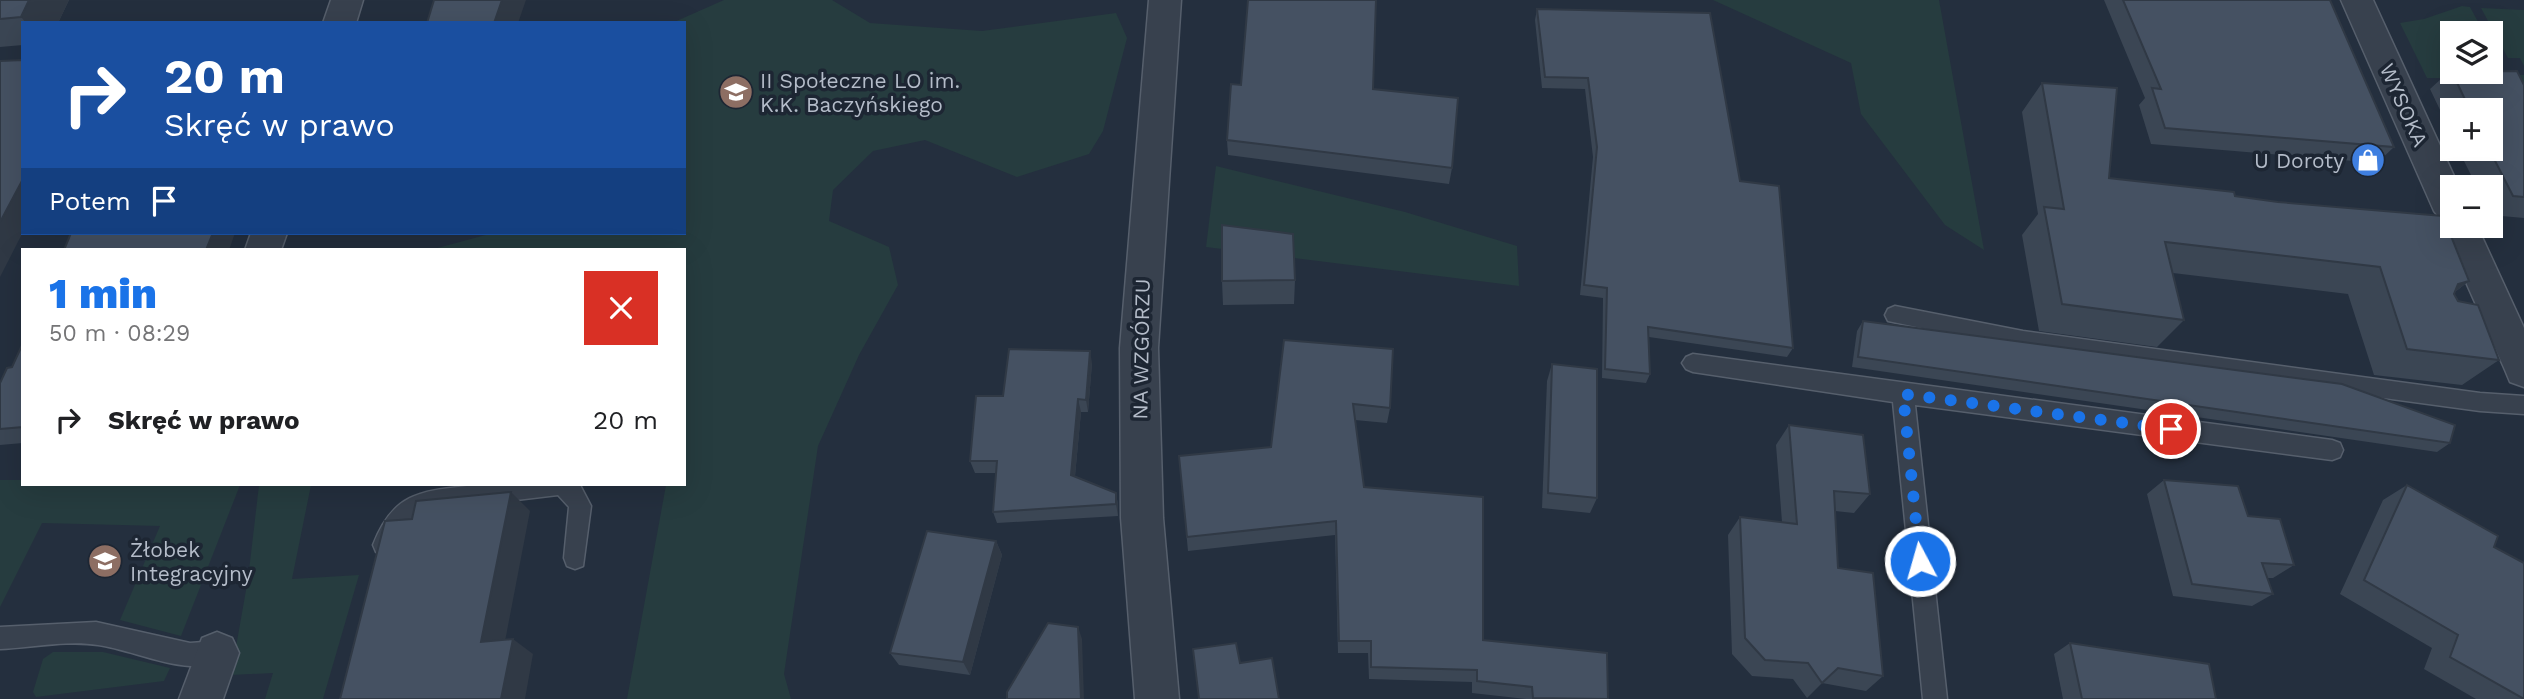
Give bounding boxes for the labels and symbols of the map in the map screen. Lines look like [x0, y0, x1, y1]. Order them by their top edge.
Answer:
street label: WYSOKA [2375, 59, 2433, 151]
place label: II Społeczne LO im. K.K. Baczyńskiego [760, 68, 960, 117]
school or university icon: II Społeczne LO im. K.K. Baczyńskiego [717, 73, 755, 111]
shop icon: U Doroty [2349, 141, 2387, 179]
place label: U Doroty [2254, 148, 2344, 173]
street label: NA WZGÓRZU [1127, 278, 1155, 420]
pin [2141, 399, 2201, 459]
position arrow [1883, 524, 1957, 598]
place label: Żłobek Integracyjny [130, 537, 253, 586]
school or university icon: Żłobek Integracyjny [86, 542, 124, 580]

